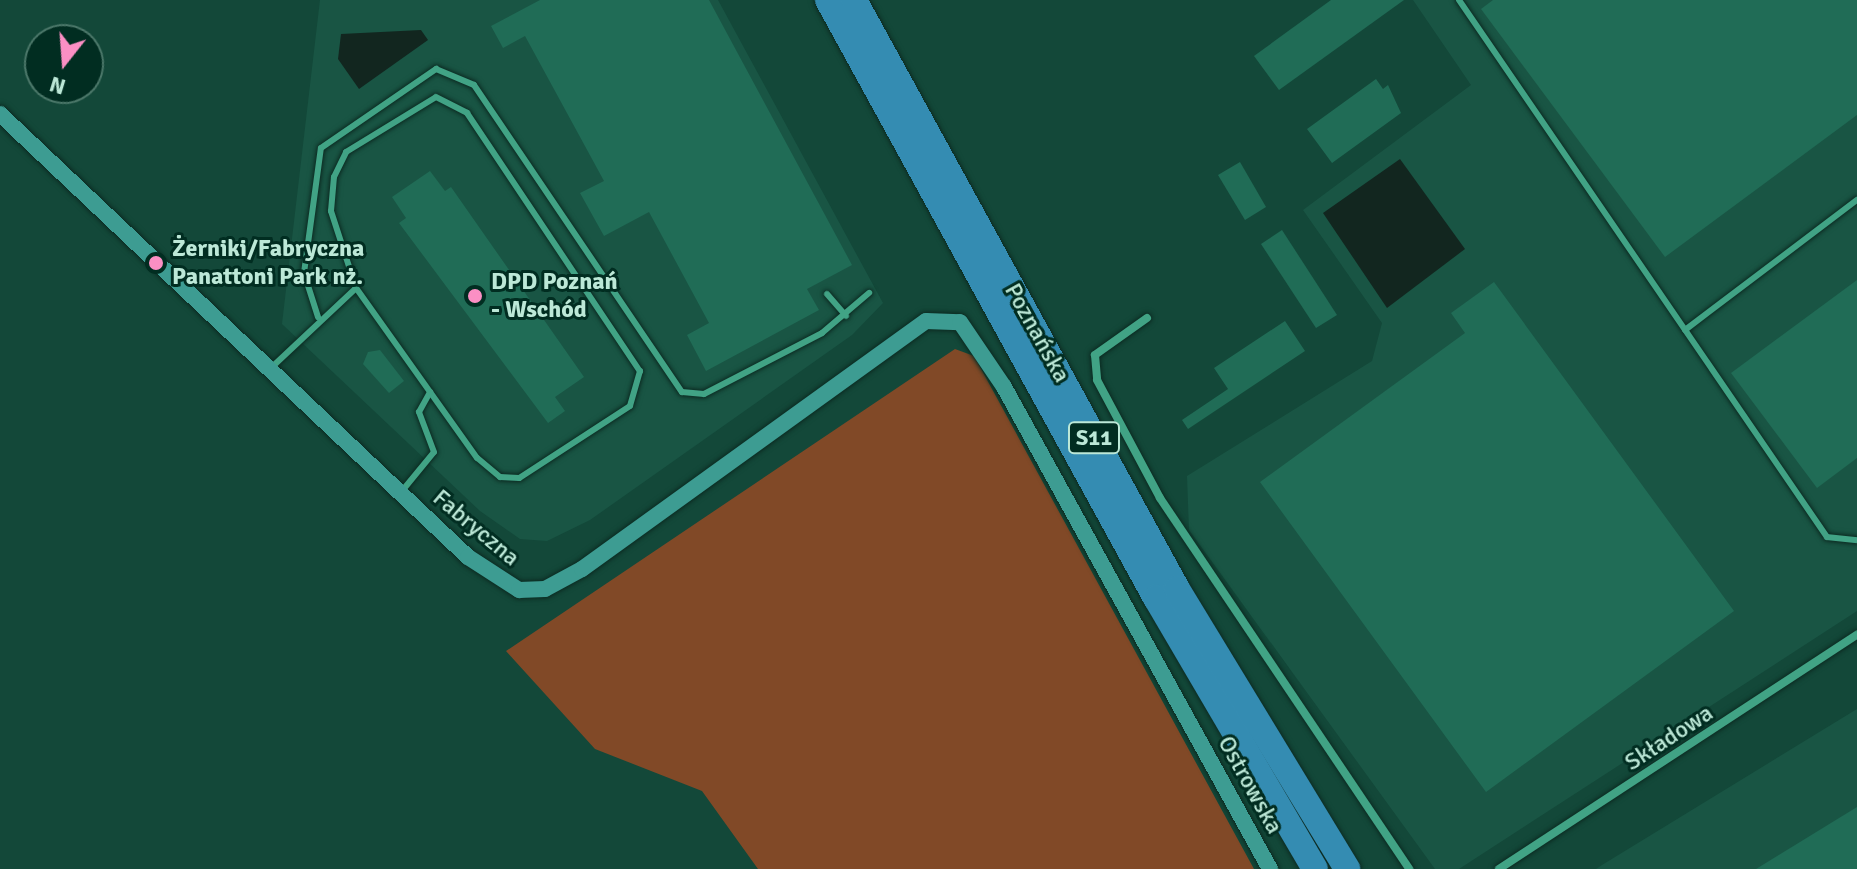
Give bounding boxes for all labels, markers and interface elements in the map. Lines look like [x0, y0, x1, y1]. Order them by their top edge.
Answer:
north arrow [24, 24, 104, 104]
text: N [46, 70, 69, 101]
place label: Żerniki/Fabryczna Panattoni Park nż. [172, 235, 364, 291]
marker: Żerniki/Fabryczna Panattoni Park nż. [147, 254, 165, 272]
place label: DPD Poznań - Wschód [491, 268, 618, 324]
street label: Poznańska [998, 278, 1076, 388]
marker: DPD Poznań - Wschód [466, 287, 484, 305]
road number: S11 [1066, 420, 1122, 456]
street label: Fabryczna [427, 483, 525, 573]
street label: Składowa [1620, 699, 1718, 777]
street label: Ostrowska [1211, 731, 1289, 839]

